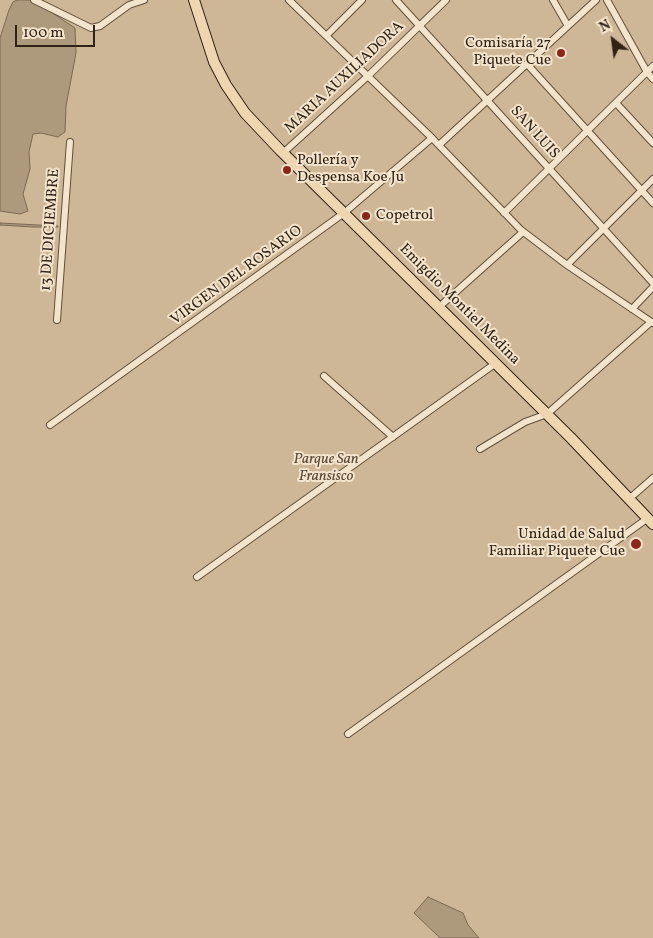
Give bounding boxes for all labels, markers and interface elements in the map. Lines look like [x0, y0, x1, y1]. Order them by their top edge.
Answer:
scale bar [18, 15, 98, 47]
north arrow [588, 15, 638, 65]
text: N [596, 16, 614, 37]
street label: MARIA AUXILIADORA [282, 18, 408, 138]
text: 100 m [23, 23, 63, 44]
place label: Comisaría 27 Piquete Cue [465, 35, 551, 70]
marker: Comisaría 27 Piquete Cue [555, 47, 567, 59]
street label: SAN LUIS [506, 103, 562, 163]
place label: Pollería y Despensa Koe Ju [297, 152, 404, 187]
marker: Pollería y Despensa Koe Ju [281, 164, 293, 176]
street label: 13 DE DICIEMBRE [38, 168, 64, 292]
place label: Copetrol [376, 207, 433, 225]
marker: Copetrol [360, 210, 372, 222]
street label: VIRGEN DEL ROSARIO [168, 222, 306, 330]
street label: Emigdio Montiel Medina [395, 241, 523, 369]
park label: Parque San Fransisco [293, 451, 359, 486]
place label: Unidad de Salud Familiar Piquete Cue [489, 526, 625, 561]
marker: Unidad de Salud Familiar Piquete Cue [629, 537, 643, 551]

